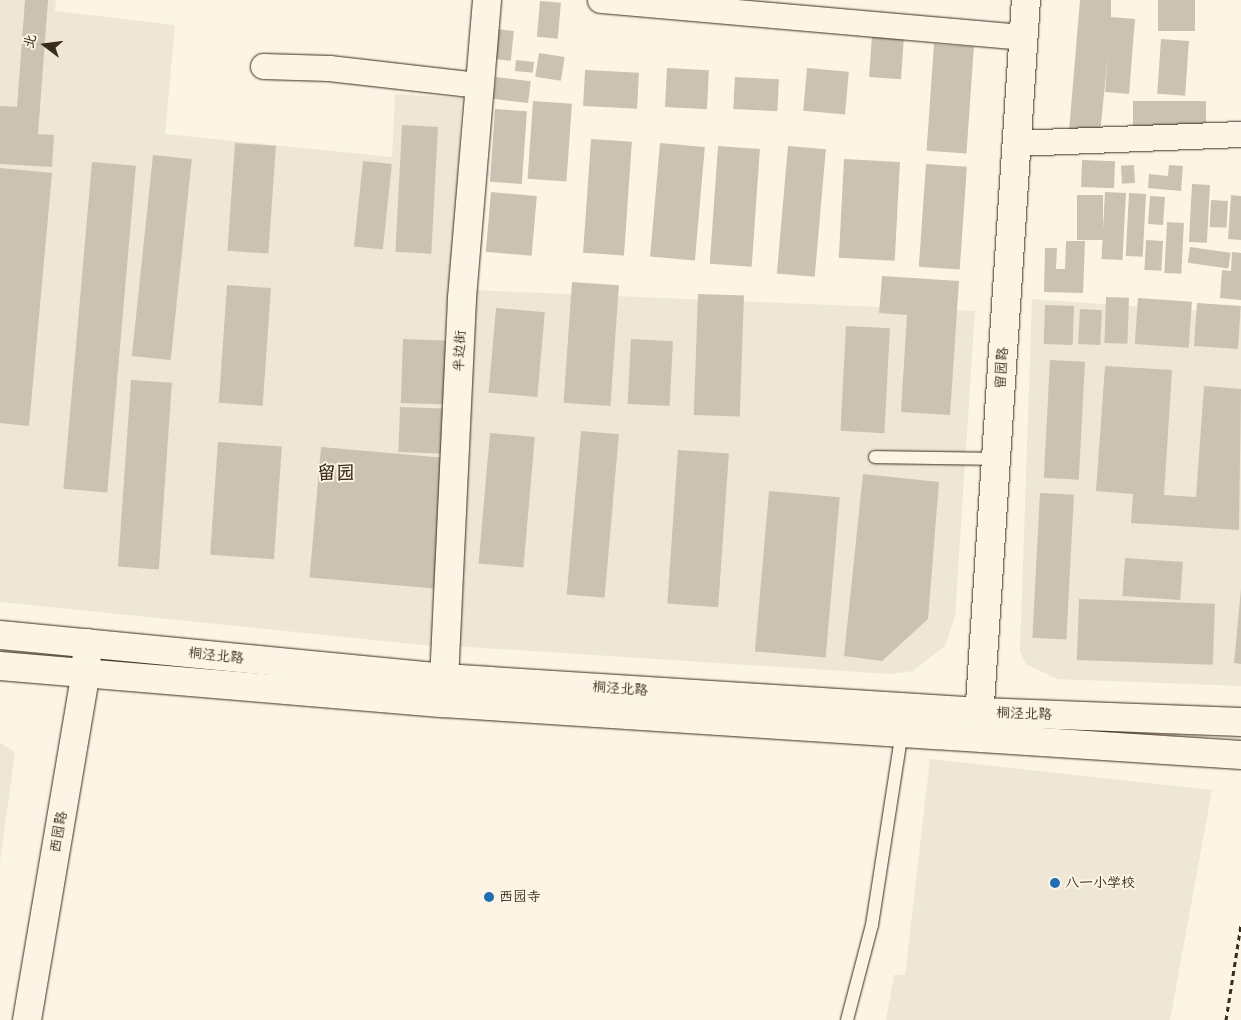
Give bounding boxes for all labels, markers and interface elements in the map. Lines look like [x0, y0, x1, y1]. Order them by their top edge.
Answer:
north arrow [20, 20, 70, 70]
text: 北 [16, 31, 44, 51]
street label: 半边街 [451, 330, 469, 372]
street label: 留园路 [992, 346, 1012, 390]
district label: 留园 [317, 462, 355, 484]
street label: 桐泾北路 [187, 645, 245, 667]
street label: 桐泾北路 [591, 679, 649, 699]
street label: 桐泾北路 [996, 705, 1052, 723]
street label: 西园路 [47, 810, 71, 854]
place label: 八一小学校 [1065, 875, 1135, 891]
marker: 八一小学校 [1049, 877, 1061, 889]
place label: 西园寺 [499, 889, 541, 905]
marker: 西园寺 [483, 891, 495, 903]

